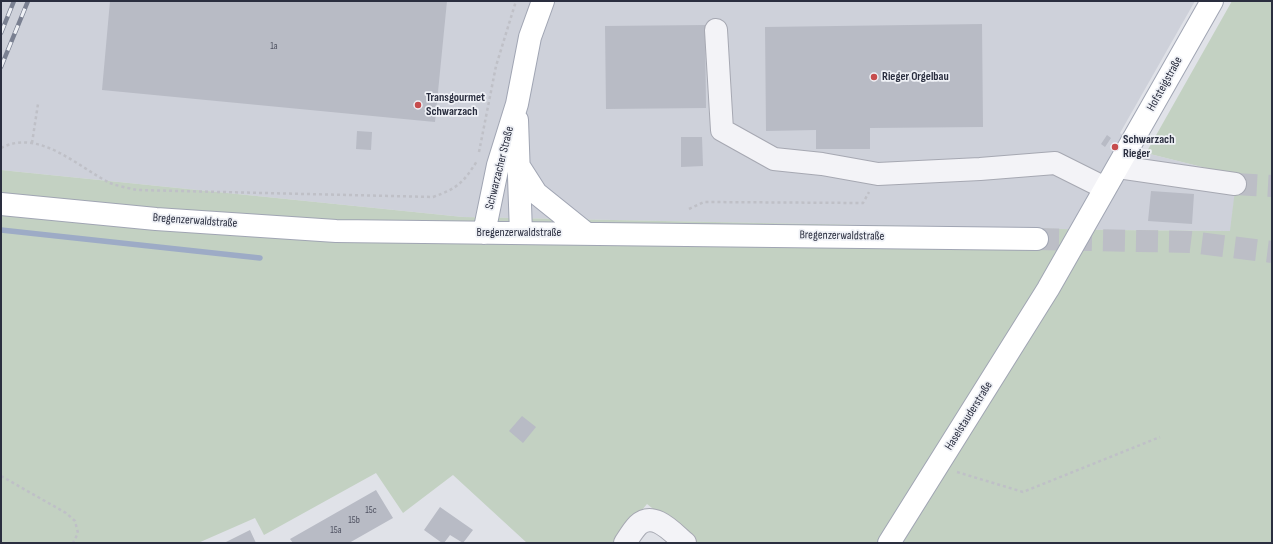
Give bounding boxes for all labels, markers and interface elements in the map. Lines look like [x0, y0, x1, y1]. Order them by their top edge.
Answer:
house number: 1a [270, 40, 278, 52]
street label: Hofsteigstraße [1144, 54, 1186, 114]
place label: Rieger Orgelbau [882, 70, 949, 84]
marker: Rieger Orgelbau [869, 72, 879, 82]
place label: Transgourmet Schwarzach [426, 91, 485, 119]
marker: Transgourmet Schwarzach [413, 100, 423, 110]
street label: Schwarzacher Straße [483, 125, 517, 211]
place label: Schwarzach Rieger [1123, 133, 1175, 161]
marker: Schwarzach Rieger [1110, 142, 1120, 152]
street label: Bregenzerwaldstraße [152, 211, 238, 231]
street label: Bregenzerwaldstraße [477, 226, 561, 240]
street label: Bregenzerwaldstraße [799, 228, 885, 244]
street label: Haselstauderstraße [942, 379, 996, 453]
house number: 15c [365, 504, 377, 516]
house number: 15b [348, 514, 360, 526]
house number: 15a [330, 524, 342, 536]

